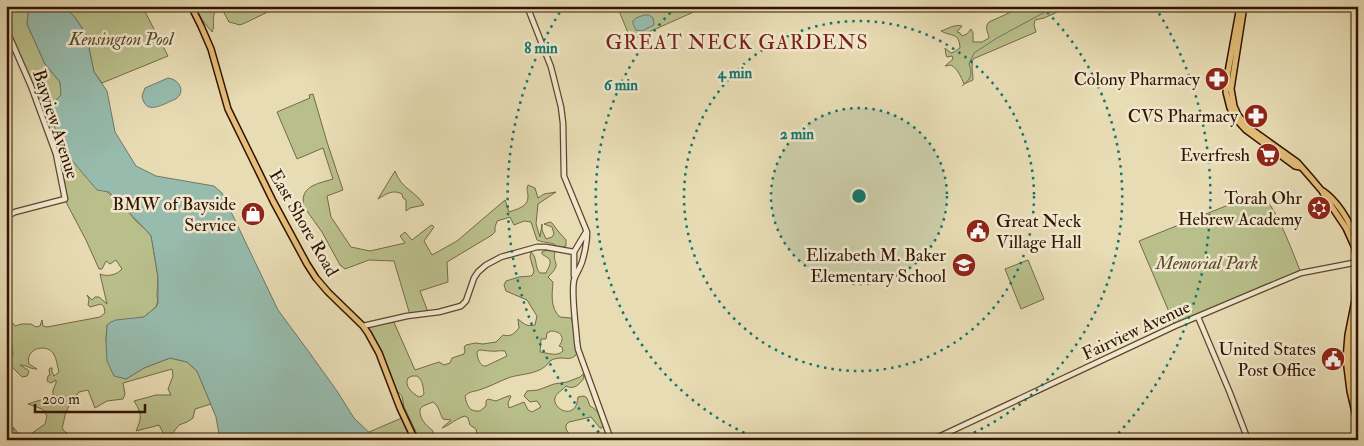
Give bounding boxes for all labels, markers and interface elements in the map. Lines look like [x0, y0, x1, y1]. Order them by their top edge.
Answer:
park label: Kensington Pool [68, 28, 175, 51]
district label: GREAT NECK GARDENS [605, 30, 869, 55]
text: 8 min [524, 39, 558, 58]
text: 4 min [717, 64, 753, 83]
street label: Bayview Avenue [27, 66, 84, 182]
pharmacy icon: Colony Pharmacy [1204, 66, 1230, 92]
place label: Colony Pharmacy [1074, 68, 1201, 91]
text: 6 min [604, 76, 638, 95]
pharmacy icon: CVS Pharmacy [1243, 103, 1269, 129]
place label: CVS Pharmacy [1128, 105, 1239, 128]
text: 2 min [780, 125, 814, 144]
supermarket icon: Everfresh [1255, 142, 1281, 168]
place label: Everfresh [1180, 144, 1251, 167]
street label: East Shore Road [264, 166, 344, 281]
centre of rings [850, 187, 868, 205]
place label: Torah Ohr Hebrew Academy [1178, 187, 1303, 231]
place label: BMW of Bayside Service [112, 193, 236, 237]
synagogue icon: Torah Ohr Hebrew Academy [1306, 195, 1332, 221]
shop icon: BMW of Bayside Service [240, 201, 266, 227]
place label: Great Neck Village Hall [996, 210, 1082, 254]
public building icon: Great Neck Village Hall [965, 218, 991, 244]
place label: Elizabeth M. Baker Elementary School [806, 244, 946, 288]
school or university icon: Elizabeth M. Baker Elementary School [951, 252, 977, 278]
park label: Memorial Park [1155, 252, 1258, 275]
street label: Fairview Avenue [1078, 295, 1194, 366]
place label: United States Post Office [1219, 338, 1316, 382]
public building icon: United States Post Office [1320, 346, 1346, 372]
scale bar [35, 381, 145, 413]
text: 200 m [42, 390, 80, 409]

